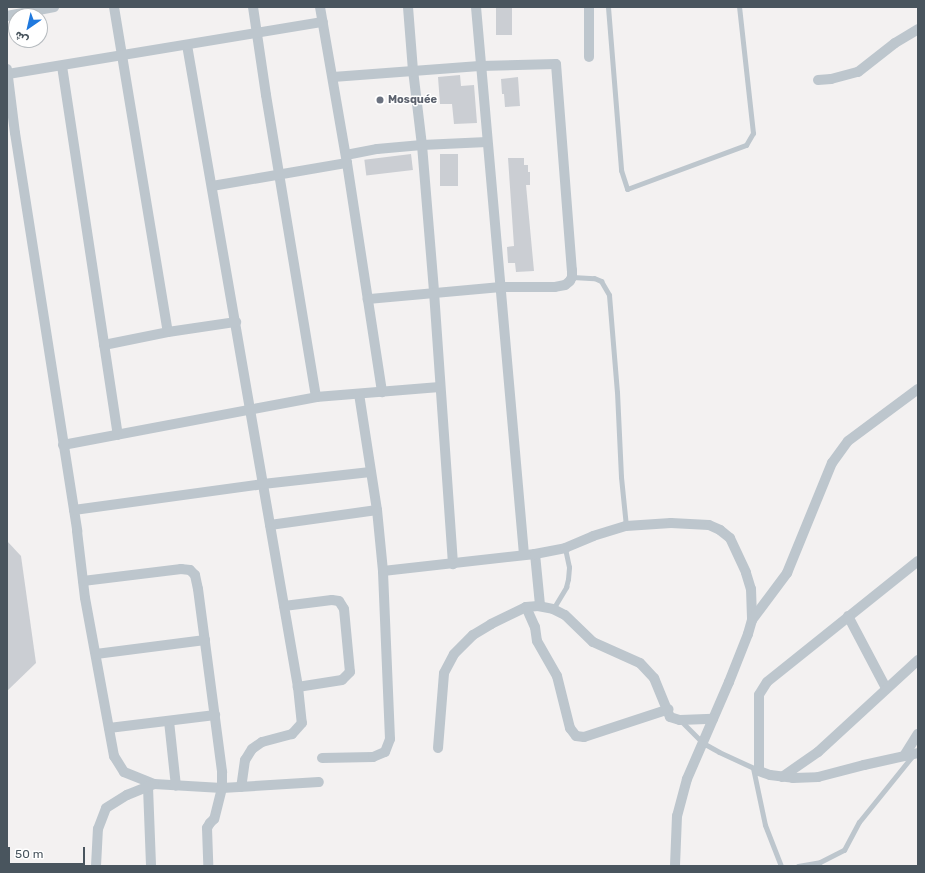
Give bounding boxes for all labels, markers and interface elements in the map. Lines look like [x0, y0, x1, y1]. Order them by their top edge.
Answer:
north arrow [8, 8, 48, 48]
text: ش [12, 28, 31, 47]
place label: Mosquée [388, 93, 437, 107]
marker: Mosquée [375, 95, 385, 105]
scale bar [10, 839, 87, 865]
text: 50 m [15, 847, 43, 861]

